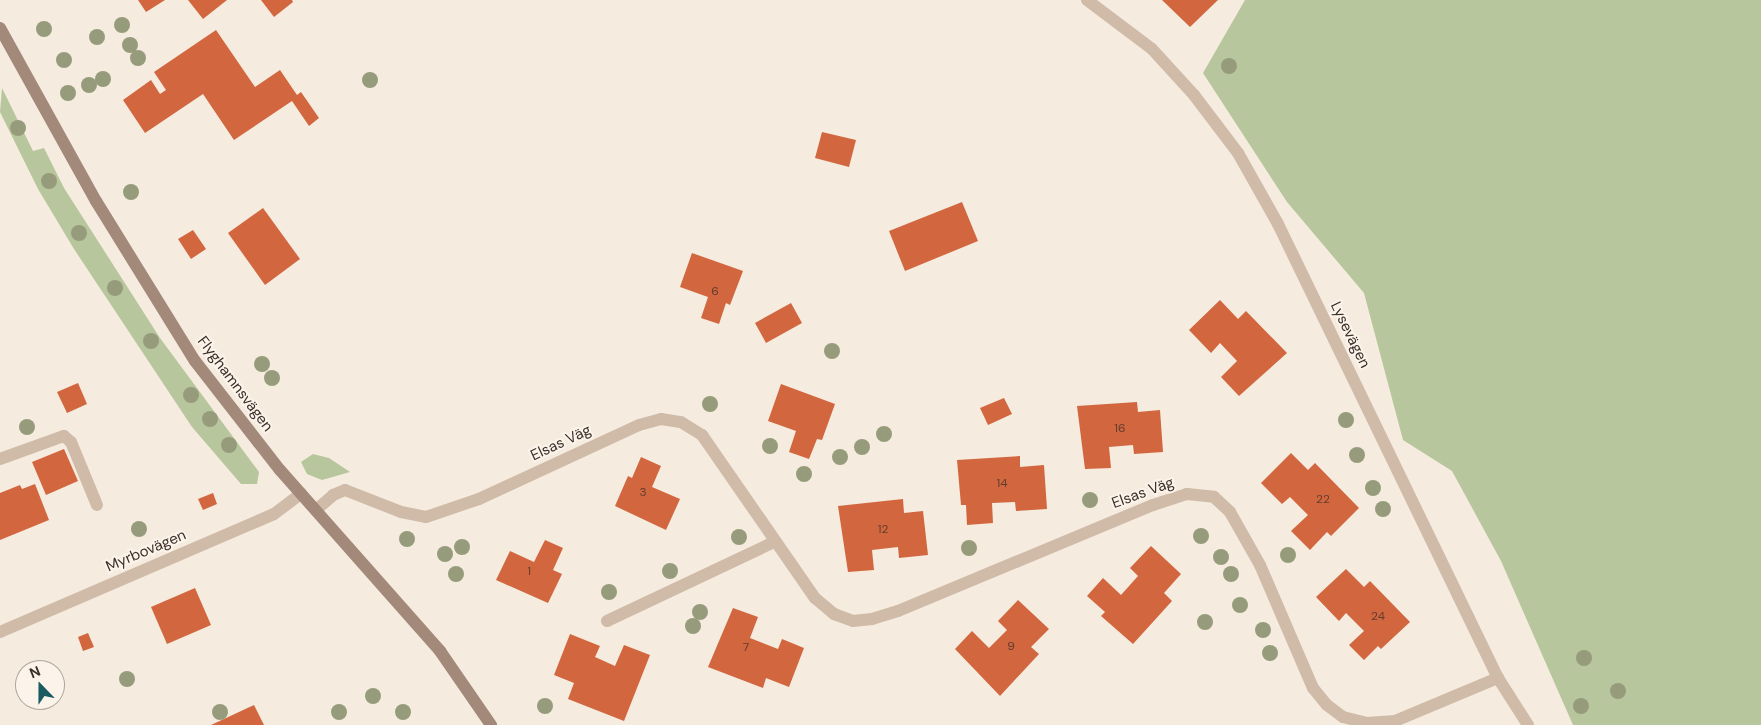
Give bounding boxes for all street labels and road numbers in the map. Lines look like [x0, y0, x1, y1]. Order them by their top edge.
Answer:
street label: Lysevägen [1326, 299, 1374, 371]
street label: Flyghamnsvägen [193, 333, 277, 435]
street label: Elsas Väg [528, 421, 594, 465]
street label: Elsas Väg [1109, 473, 1177, 513]
street label: Myrbovägen [103, 526, 189, 576]

